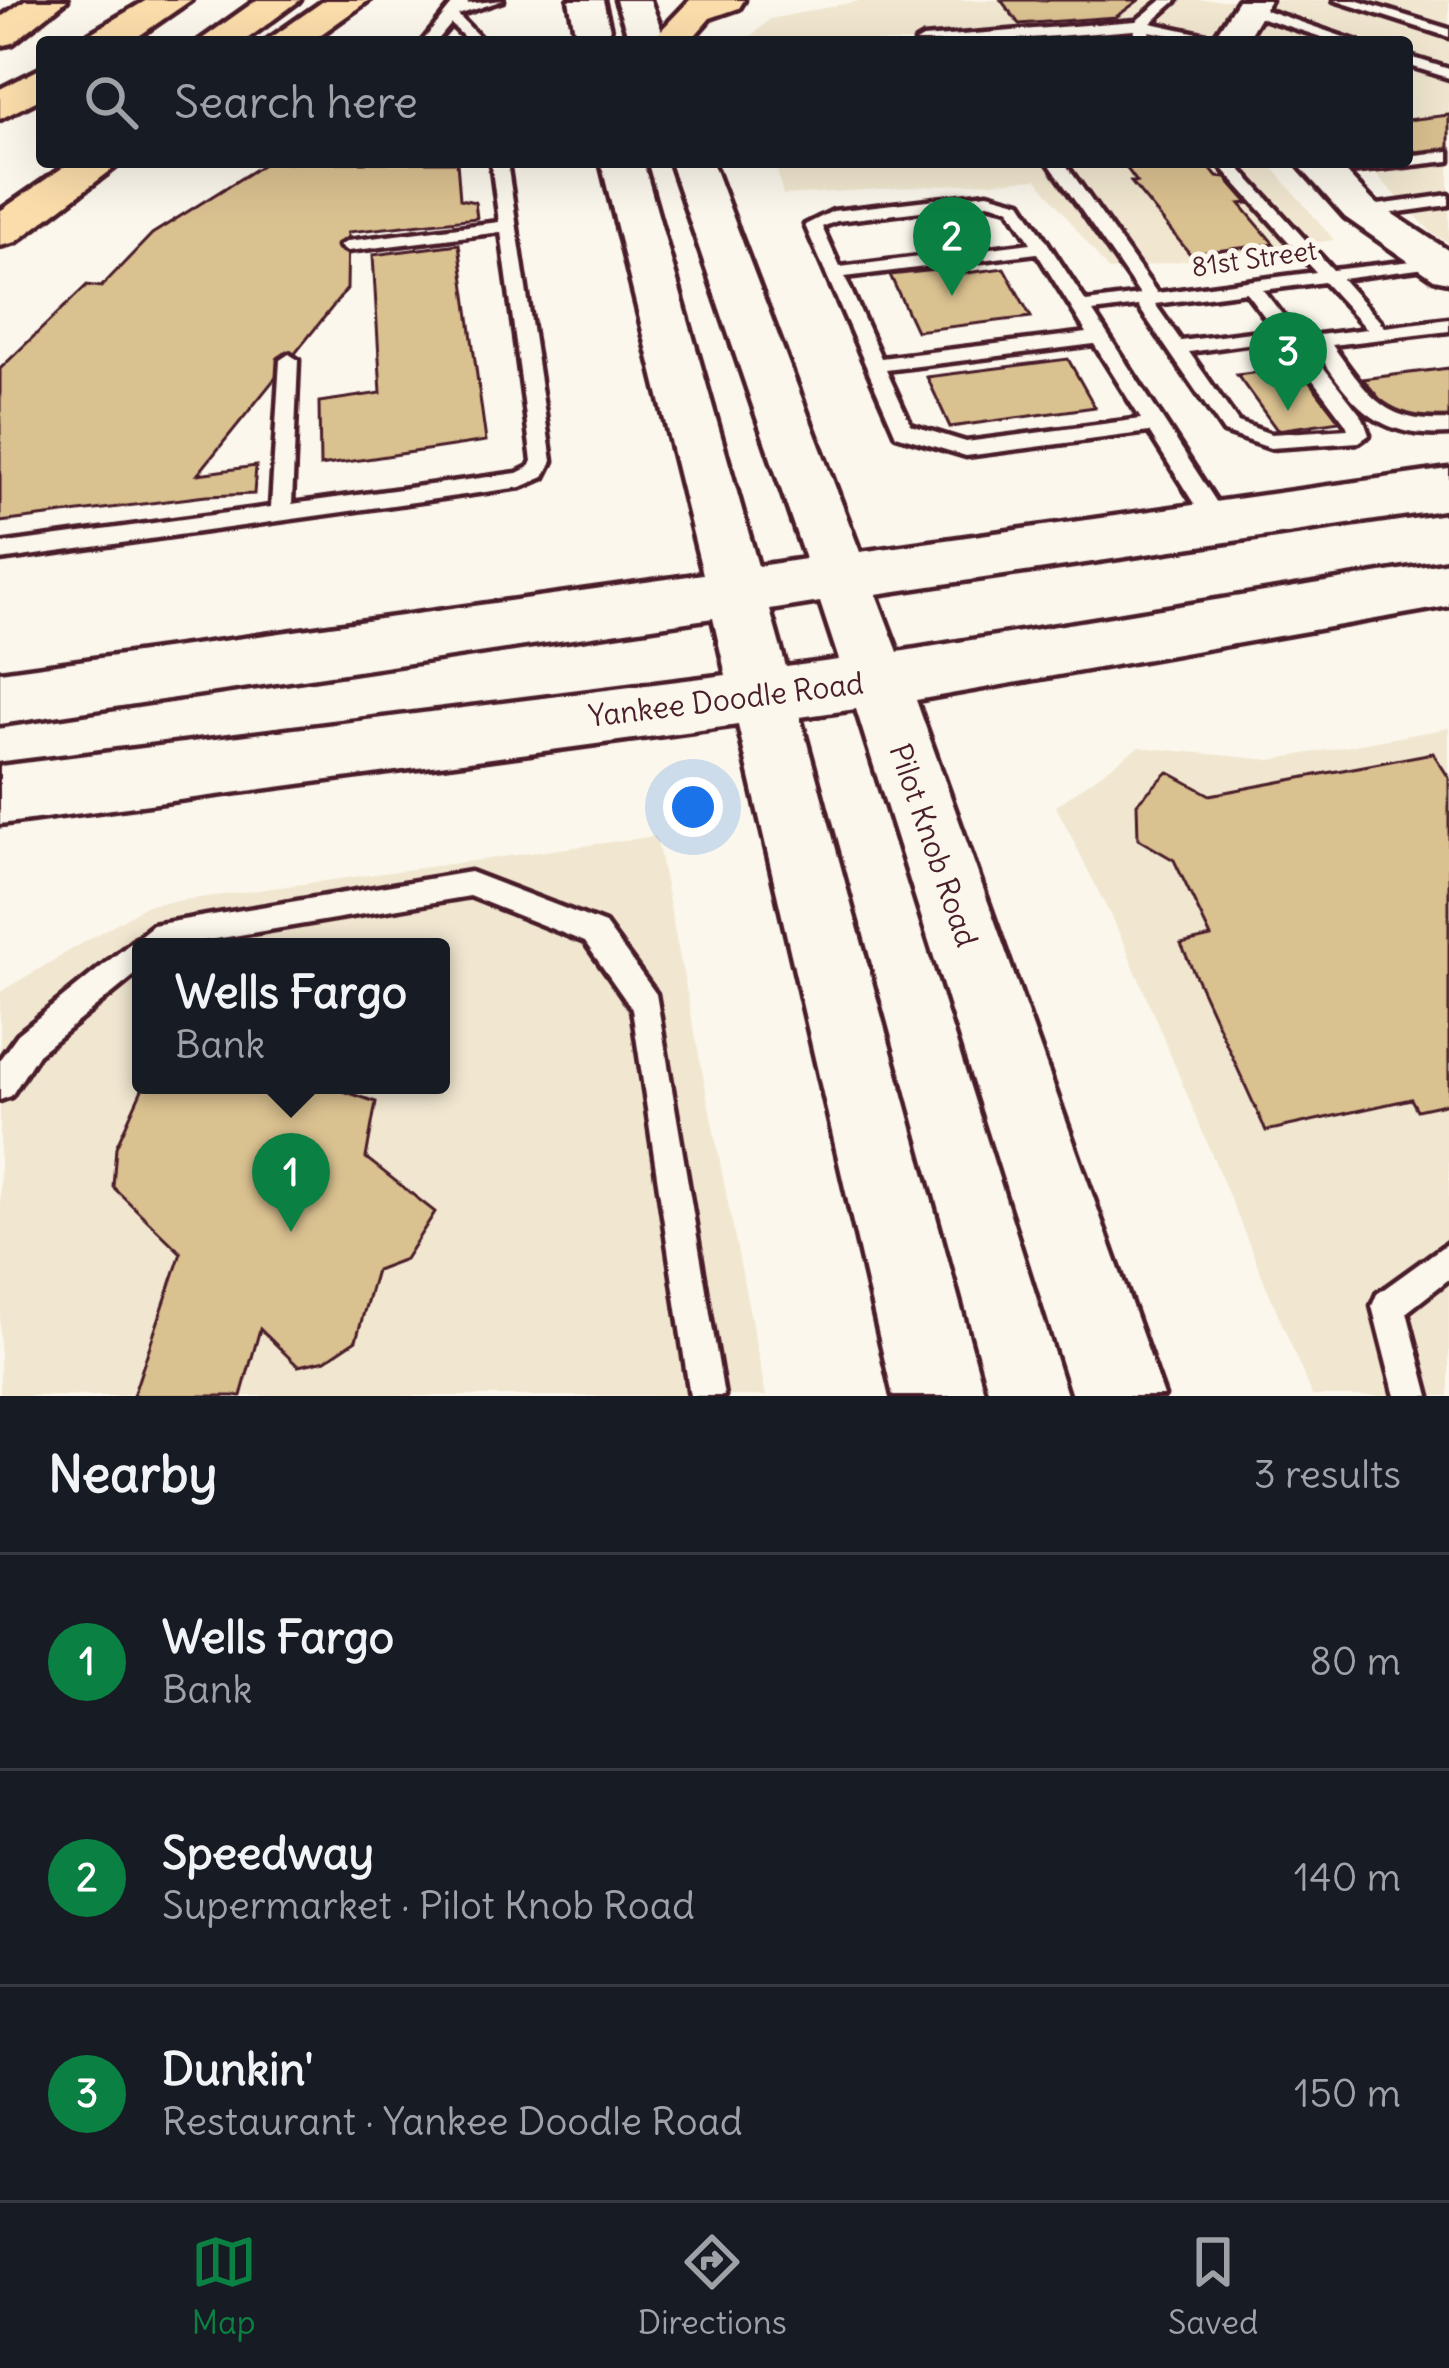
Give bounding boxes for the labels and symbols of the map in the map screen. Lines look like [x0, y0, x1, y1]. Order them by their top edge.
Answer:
pin: 2 [913, 197, 991, 296]
street label: 81st Street [1189, 232, 1319, 284]
pin: 3 [1249, 312, 1327, 411]
street label: Yankee Doodle Road [586, 663, 866, 735]
street label: Pilot Knob Road [881, 738, 987, 952]
your location [663, 777, 723, 837]
pin: 1 [252, 1133, 330, 1232]

